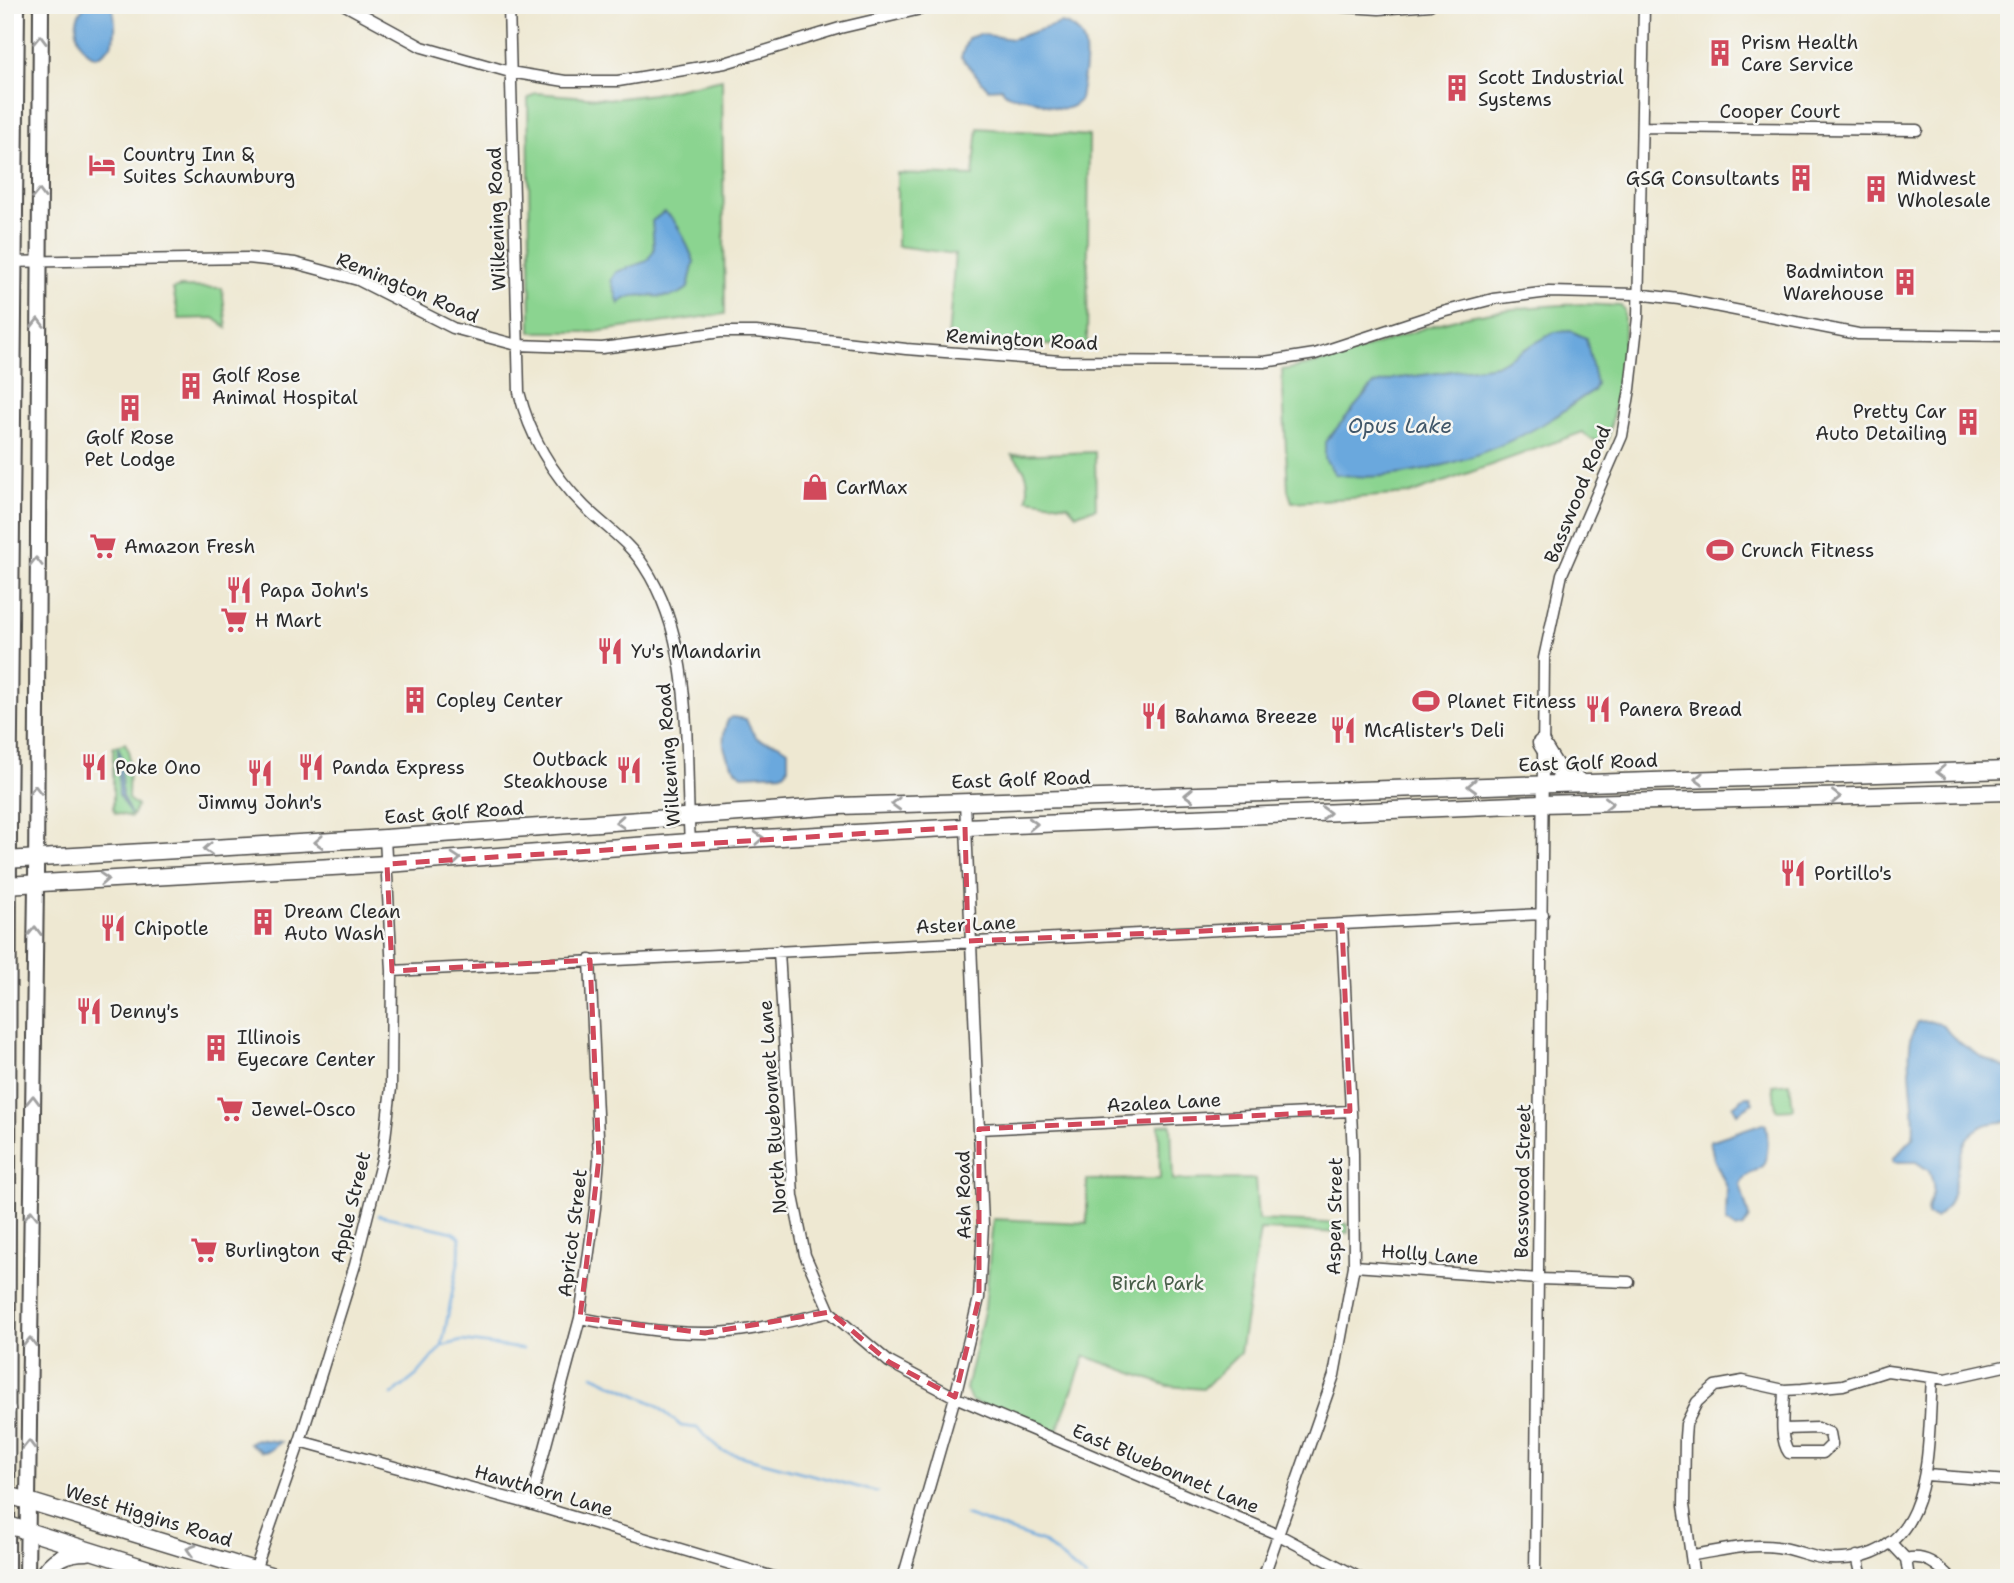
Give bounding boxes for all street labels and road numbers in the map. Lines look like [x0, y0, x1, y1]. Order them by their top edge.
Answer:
street label: Cooper Court [1719, 99, 1841, 124]
street label: Wilkening Road [481, 147, 512, 291]
street label: Remington Road [333, 246, 483, 329]
street label: Remington Road [945, 323, 1099, 356]
street label: Basswood Road [1538, 422, 1616, 567]
street label: Wilkening Road [651, 682, 686, 828]
street label: East Golf Road [1518, 748, 1658, 777]
street label: East Golf Road [951, 765, 1091, 794]
street label: East Golf Road [383, 795, 525, 830]
street label: Aster Lane [915, 909, 1017, 940]
street label: North Bluebonnet Lane [753, 999, 792, 1215]
street label: Azalea Lane [1106, 1087, 1222, 1118]
street label: Basswood Street [1509, 1104, 1536, 1258]
street label: Apple Street [325, 1149, 376, 1265]
street label: Ash Road [950, 1150, 977, 1240]
street label: Aspen Street [1321, 1157, 1348, 1275]
street label: Apricot Street [552, 1168, 593, 1299]
street label: Holly Lane [1380, 1239, 1480, 1270]
street label: East Bluebonnet Lane [1068, 1418, 1263, 1519]
street label: Hawthorn Lane [472, 1459, 616, 1522]
street label: West Higgins Road [62, 1478, 236, 1553]

